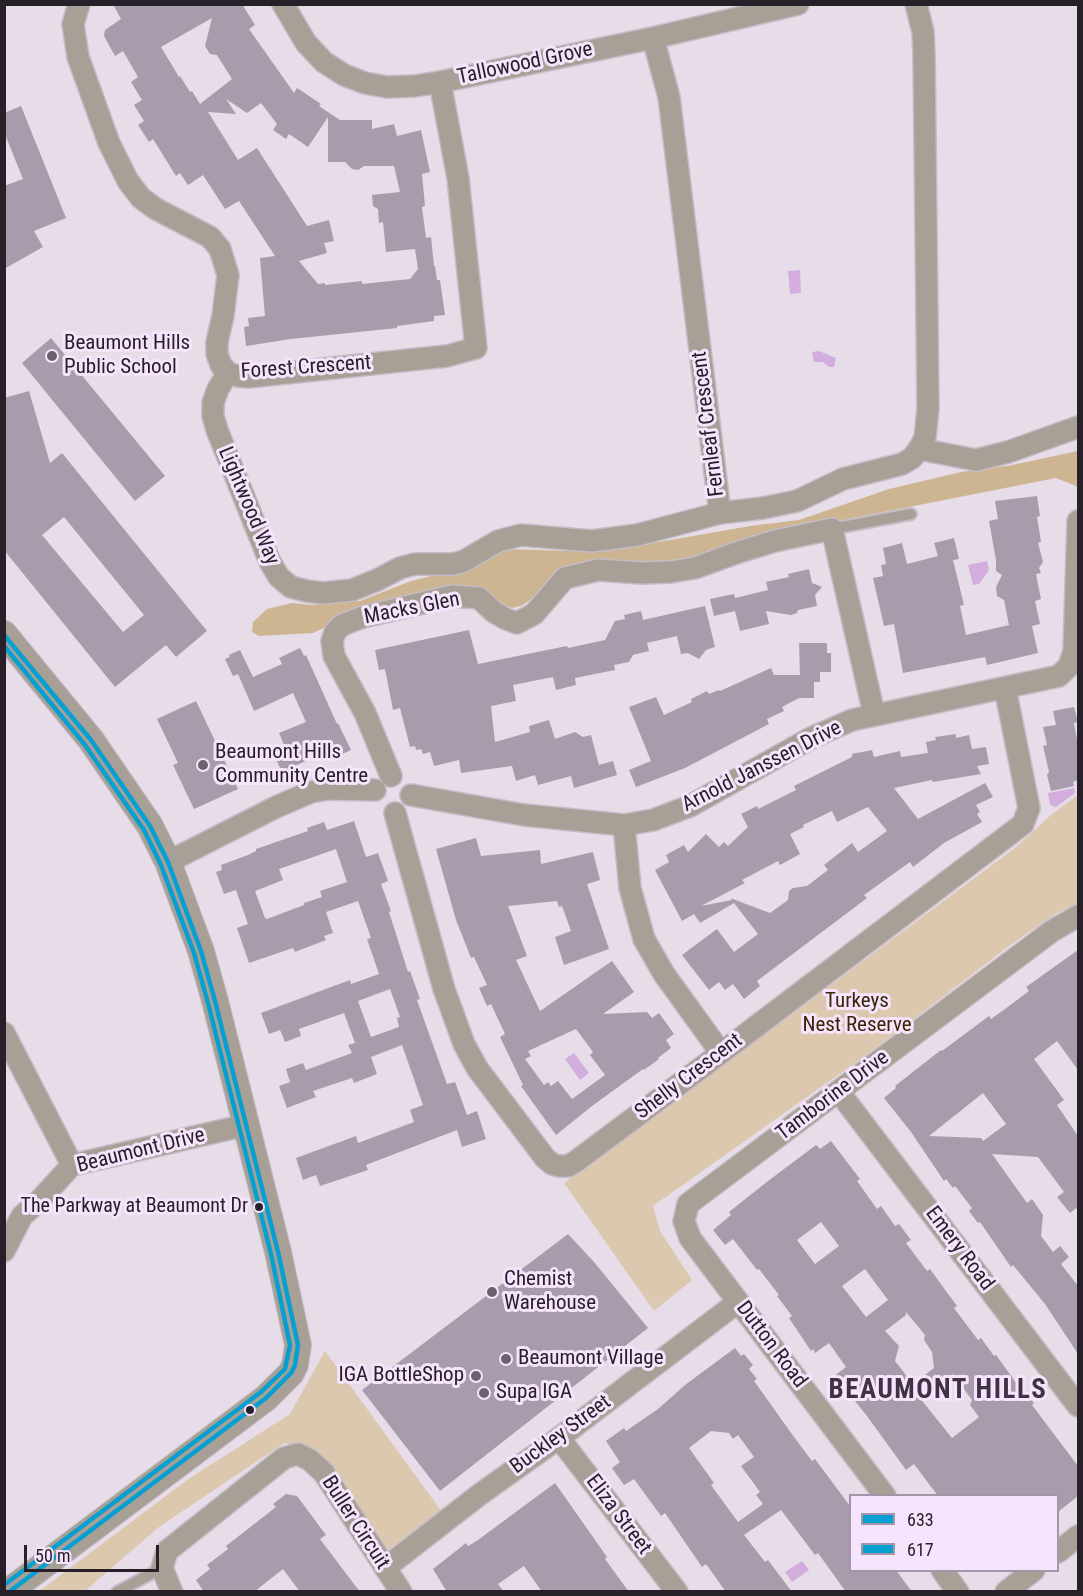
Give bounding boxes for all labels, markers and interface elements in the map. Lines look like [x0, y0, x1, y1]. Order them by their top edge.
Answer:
street label: Tallowood Grove [455, 37, 595, 91]
place label: Beaumont Hills Public School [64, 331, 190, 381]
marker: Beaumont Hills Public School [45, 349, 59, 363]
street label: Fernleaf Crescent [688, 350, 730, 498]
street label: Forest Crescent [240, 351, 372, 385]
street label: Lightwood Way [212, 443, 284, 569]
street label: Macks Glen [362, 587, 462, 631]
street label: Arnold Janssen Drive [678, 716, 846, 818]
place label: Beaumont Hills Community Centre [215, 740, 368, 790]
marker: Beaumont Hills Community Centre [196, 758, 210, 772]
park label: Turkeys Nest Reserve [802, 989, 912, 1039]
street label: Shelly Crescent [630, 1029, 748, 1125]
street label: Tamborine Drive [772, 1045, 894, 1147]
street label: Beaumont Drive [74, 1123, 208, 1179]
place label: The Parkway at Beaumont Dr [21, 1195, 248, 1219]
marker: The Parkway at Beaumont Dr [253, 1201, 265, 1213]
street label: Emery Road [919, 1202, 999, 1296]
place label: Chemist Warehouse [504, 1267, 596, 1317]
marker: Chemist Warehouse [485, 1285, 499, 1299]
street label: Dutton Road [730, 1297, 812, 1393]
place label: Beaumont Village [518, 1346, 664, 1372]
marker: Beaumont Village [499, 1352, 513, 1366]
place label: IGA BottleShop [338, 1363, 464, 1389]
marker: IGA BottleShop [469, 1369, 483, 1383]
district label: BEAUMONT HILLS [829, 1375, 1047, 1407]
place label: Supa IGA [496, 1380, 572, 1406]
marker: Supa IGA [477, 1386, 491, 1400]
street label: Buckley Street [506, 1390, 616, 1480]
unlabelled marker [244, 1404, 256, 1416]
street label: Eliza Street [580, 1470, 656, 1560]
street label: Buller Circuit [316, 1472, 394, 1574]
legend [849, 1494, 1059, 1572]
text: 633 [907, 1509, 934, 1530]
scale bar [27, 1533, 162, 1571]
text: 617 [907, 1539, 934, 1560]
text: 50 m [35, 1545, 70, 1566]

